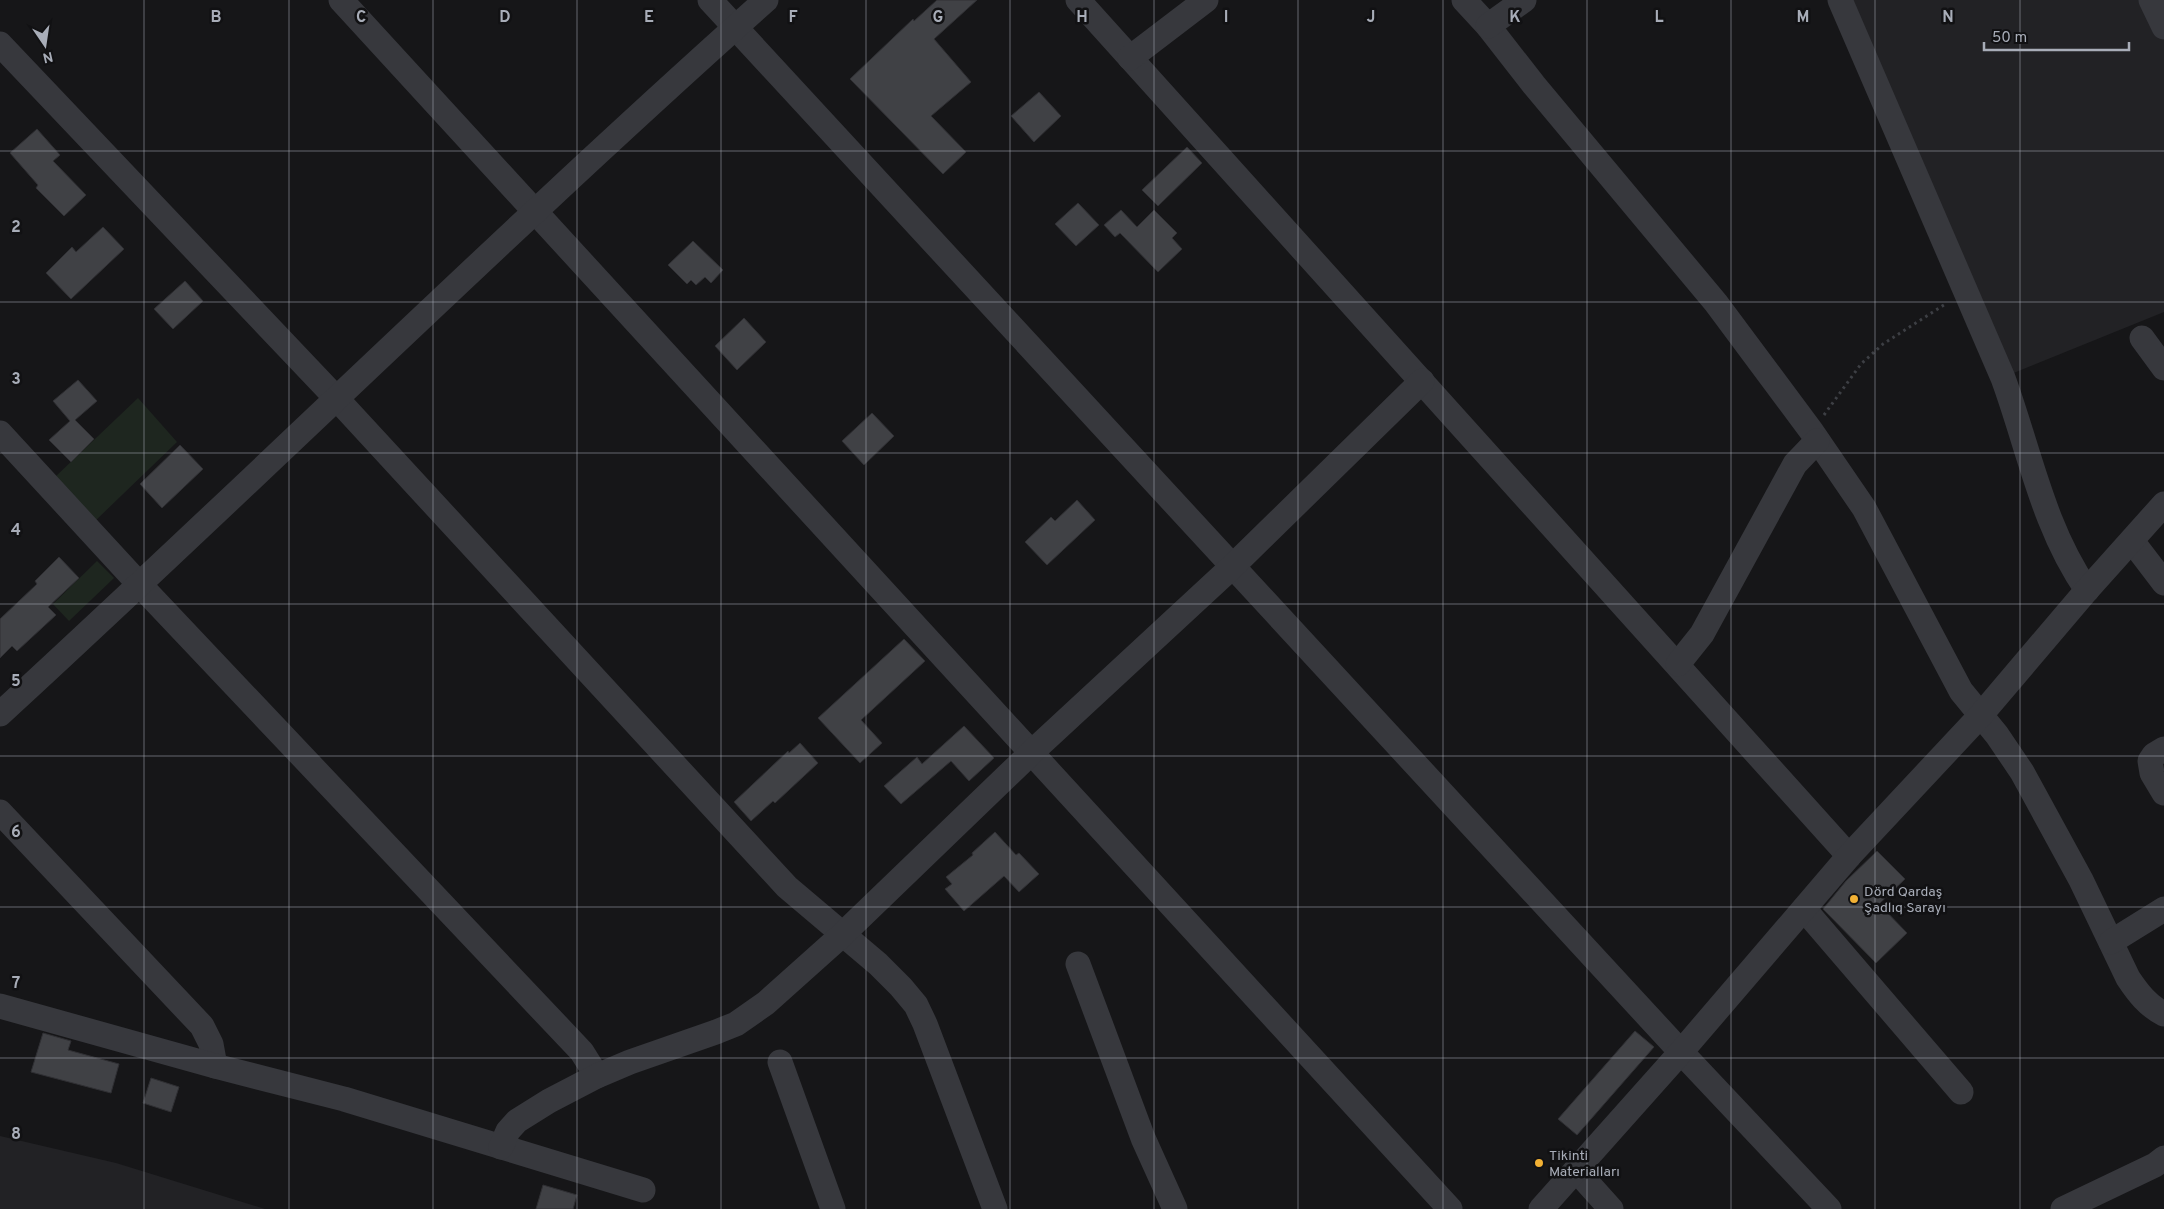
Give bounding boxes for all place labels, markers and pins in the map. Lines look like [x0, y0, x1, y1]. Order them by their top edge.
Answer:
place label: Dörd Qardaş Şadlıq Sarayı [1864, 884, 1946, 917]
marker: Dörd Qardaş Şadlıq Sarayı [1848, 893, 1860, 905]
place label: Tikinti Materialları [1549, 1148, 1620, 1181]
marker: Tikinti Materialları [1533, 1157, 1545, 1169]

